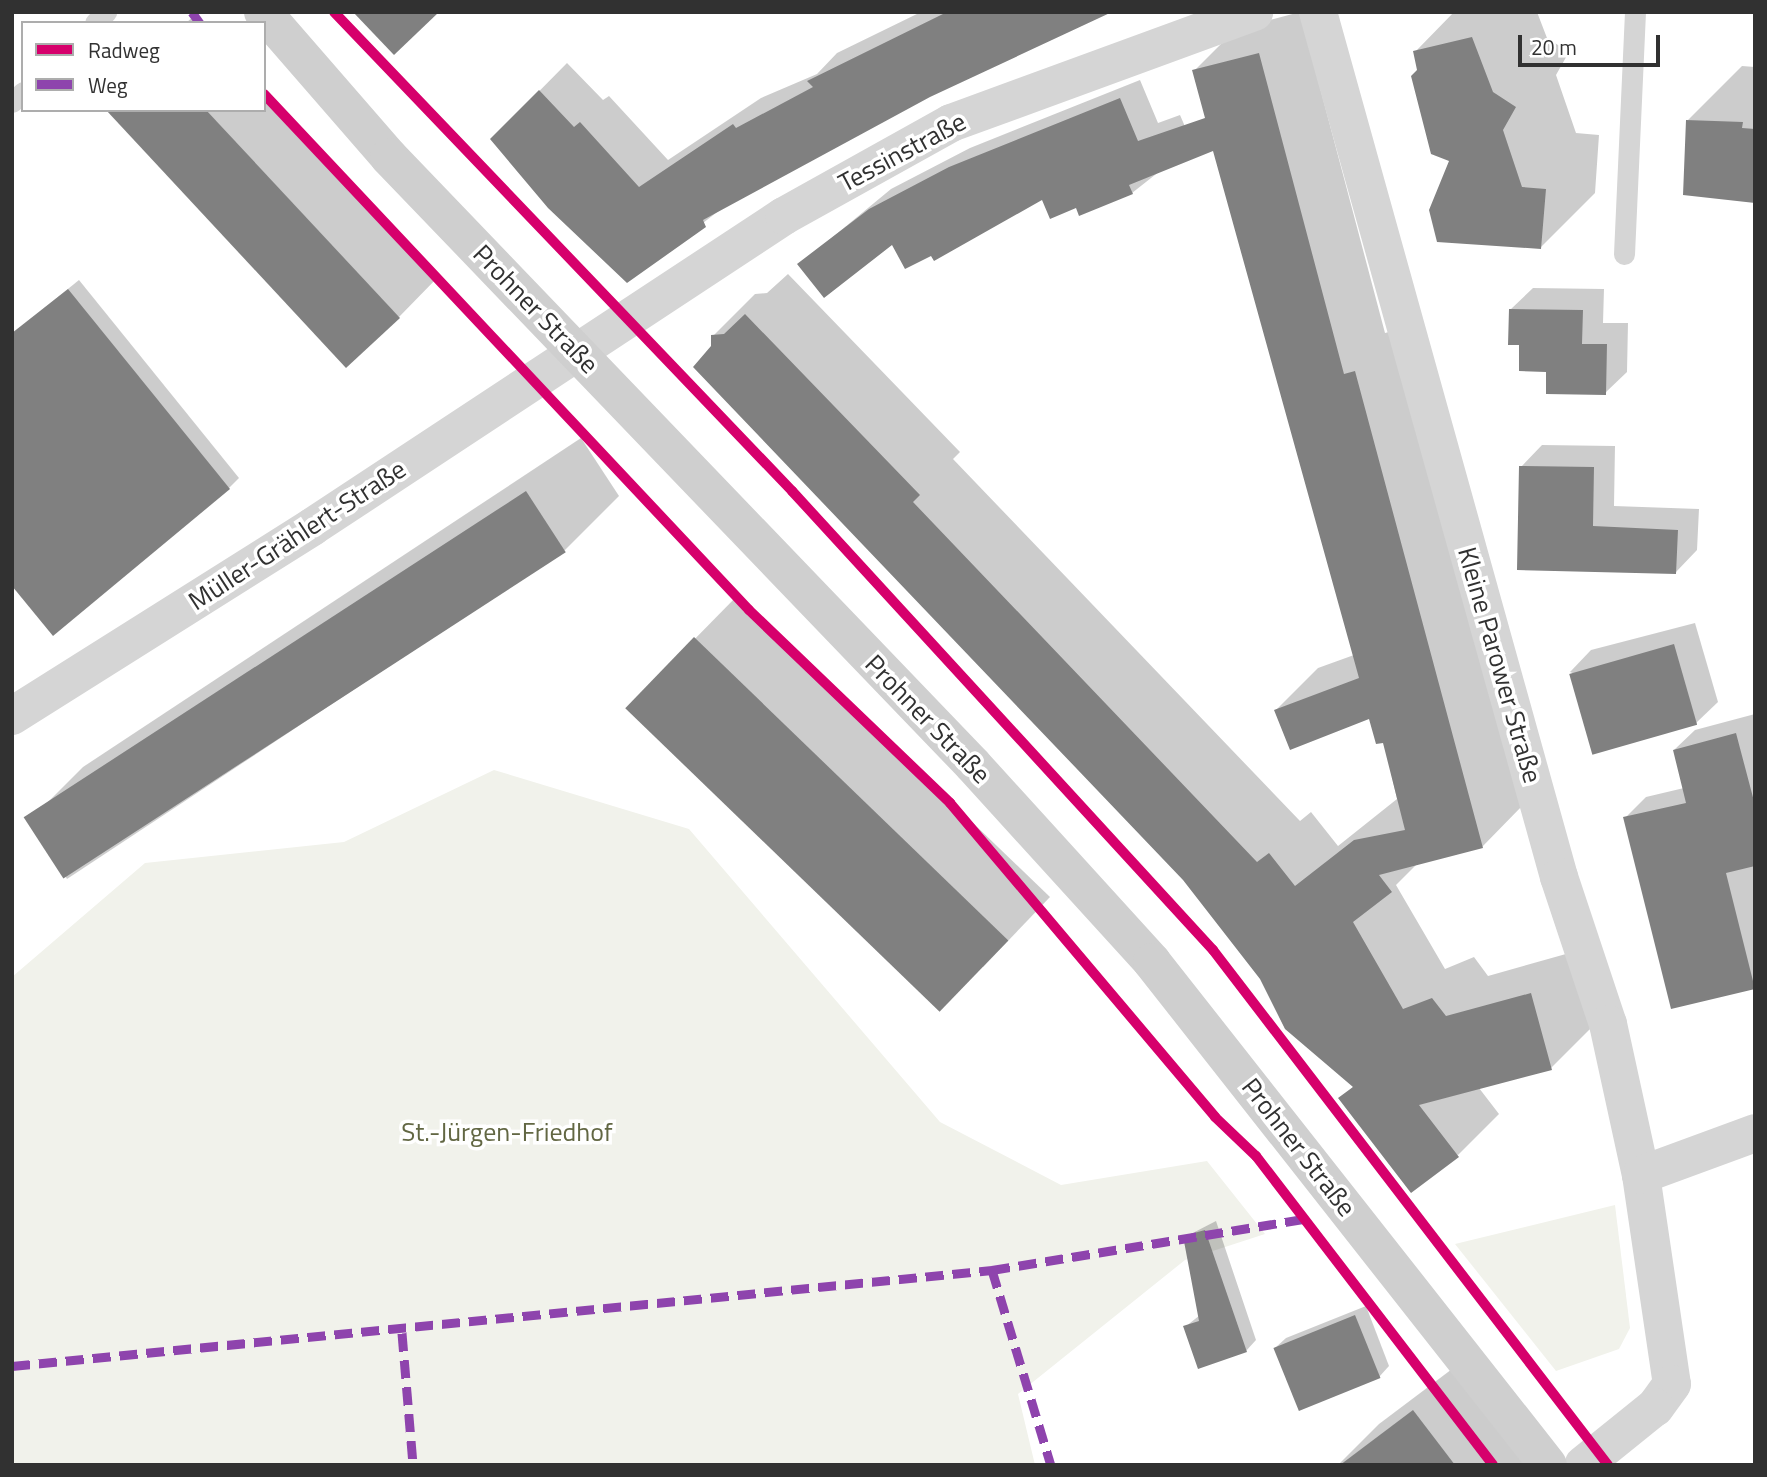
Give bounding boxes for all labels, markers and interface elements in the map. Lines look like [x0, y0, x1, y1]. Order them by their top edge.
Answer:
legend [21, 21, 266, 112]
scale bar [1522, 21, 1664, 65]
text: 20 m [1531, 31, 1577, 63]
text: Radweg [88, 34, 160, 66]
text: Weg [88, 69, 128, 101]
street label: Tessinstraße [833, 105, 971, 199]
street label: Prohner Straße [467, 238, 605, 380]
street label: Müller-Grählert-Straße [183, 453, 411, 617]
street label: Kleine Parower Straße [1451, 544, 1549, 786]
street label: Prohner Straße [859, 648, 997, 790]
street label: Prohner Straße [1235, 1072, 1363, 1222]
park label: St.-Jürgen-Friedhof [401, 1116, 613, 1148]

